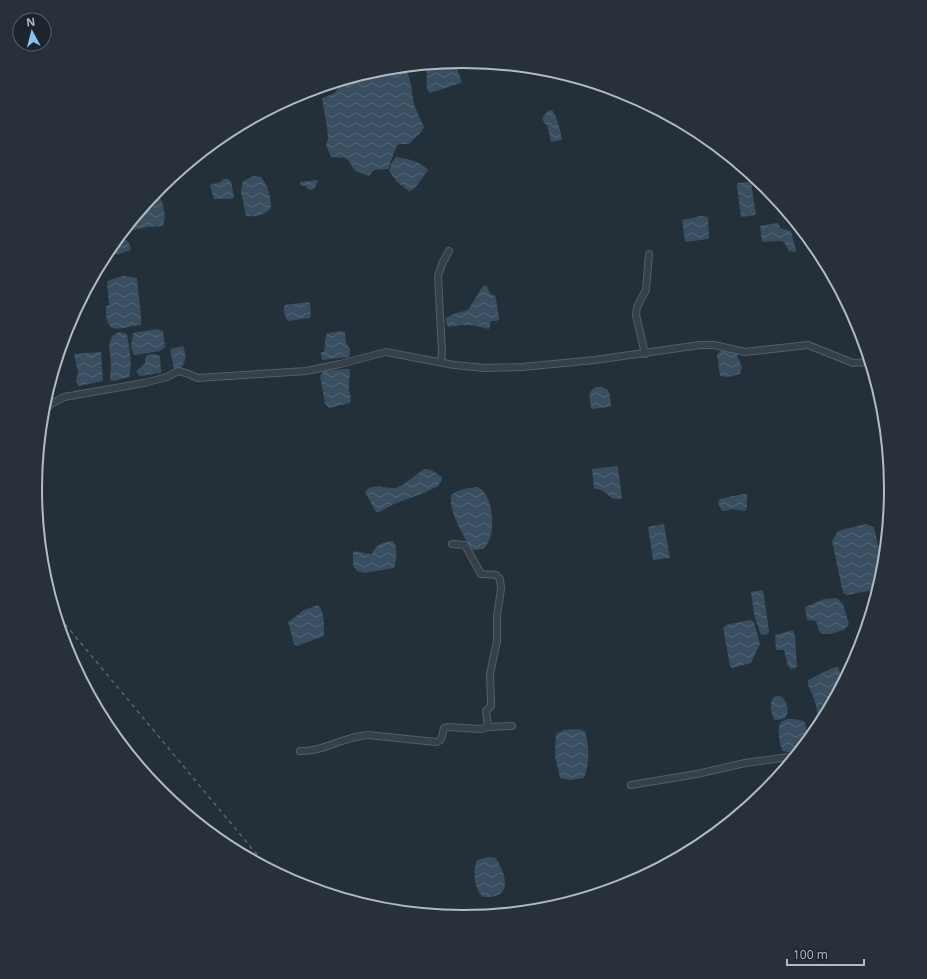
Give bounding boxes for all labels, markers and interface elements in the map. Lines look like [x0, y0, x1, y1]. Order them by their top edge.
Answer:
north arrow [12, 12, 52, 52]
text: N [25, 14, 36, 30]
scale bar [787, 941, 864, 967]
text: 100 m [793, 946, 828, 963]

